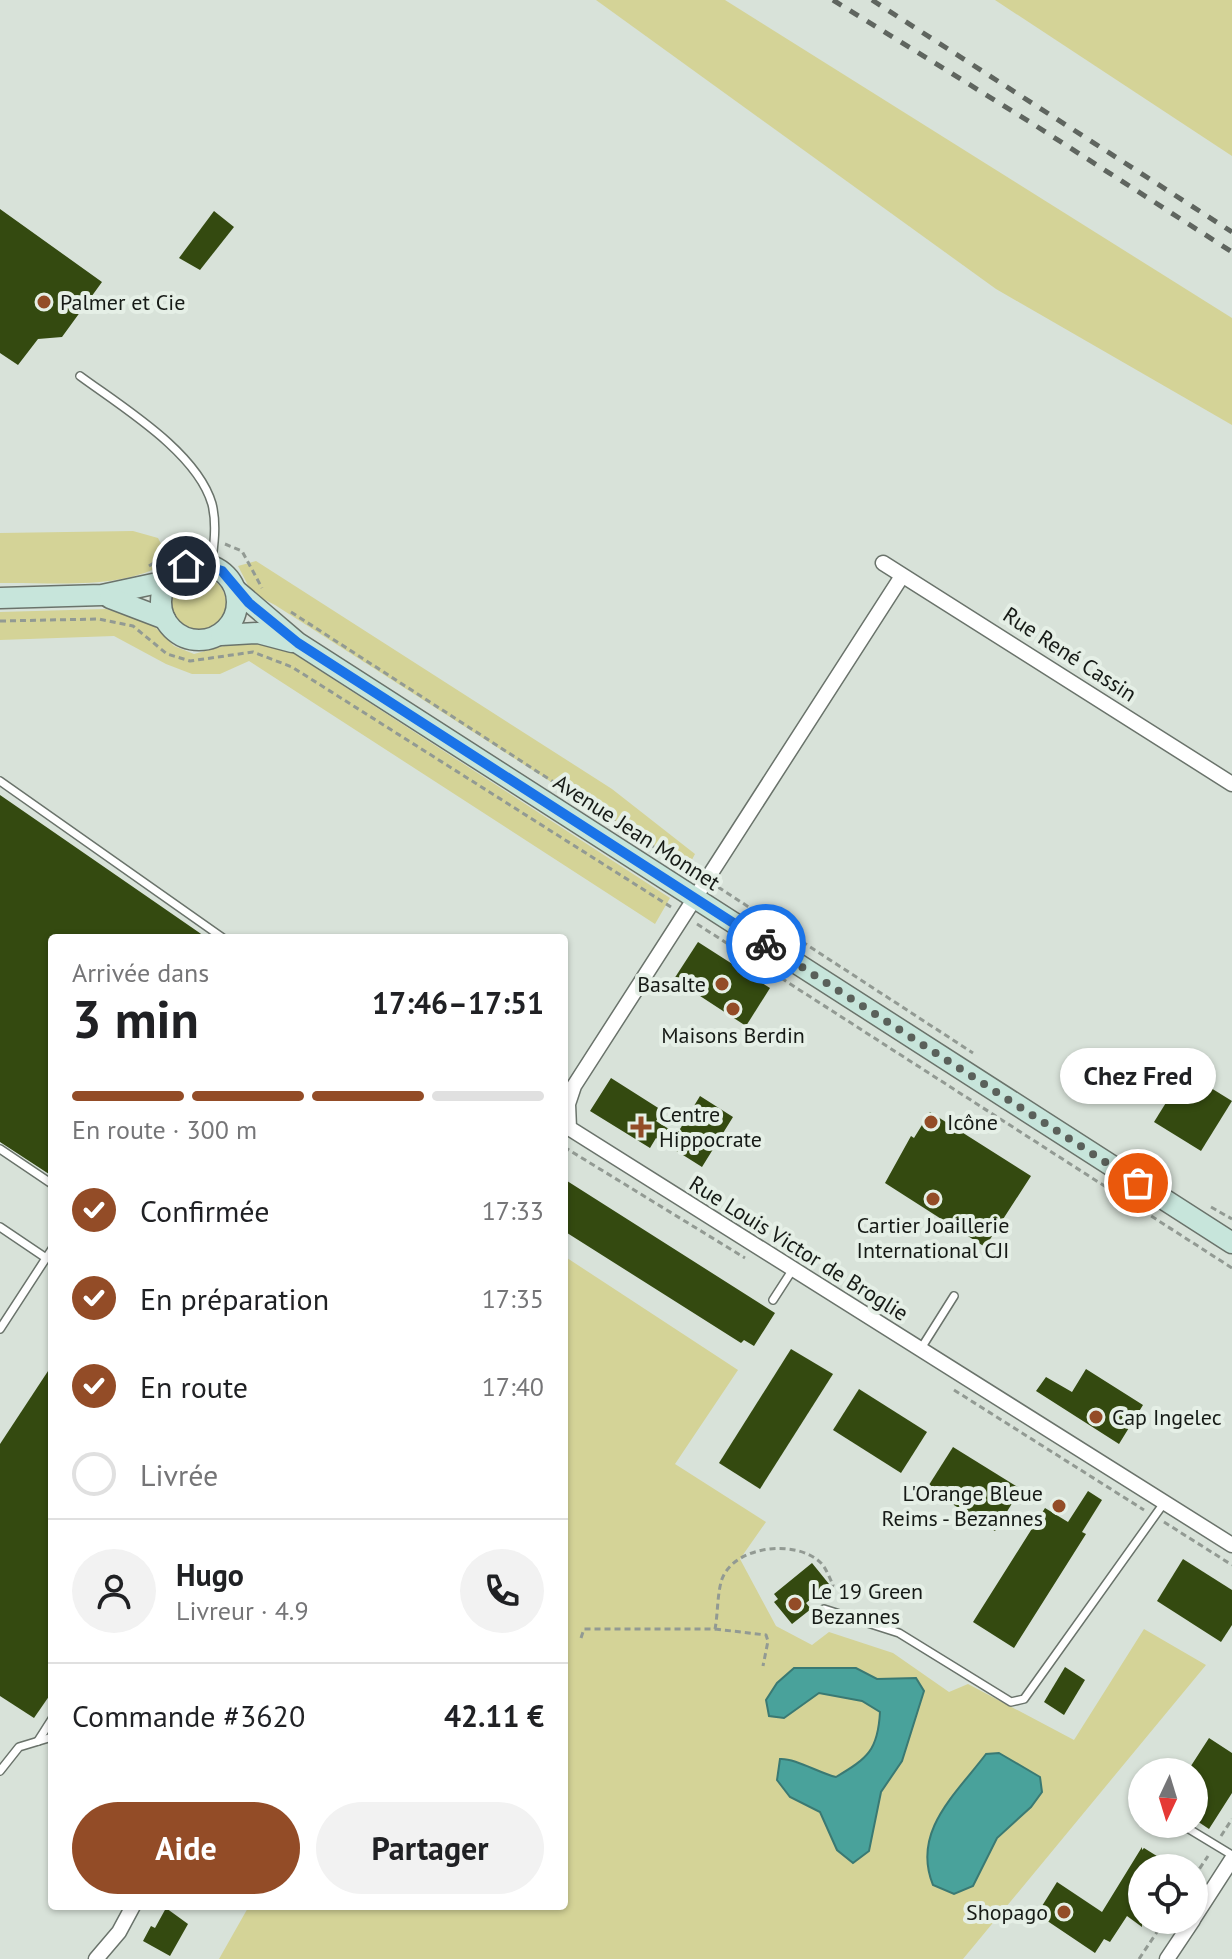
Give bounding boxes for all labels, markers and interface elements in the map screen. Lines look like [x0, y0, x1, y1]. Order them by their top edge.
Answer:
place label: Palmer et Cie [60, 288, 185, 316]
marker: Palmer et Cie [35, 293, 53, 311]
pin [152, 532, 220, 600]
icon: home [164, 544, 208, 588]
street label: Rue René Cassin [998, 600, 1142, 708]
street label: Avenue Jean Monnet [548, 768, 726, 897]
courier [726, 904, 806, 984]
icon: bike [744, 922, 788, 966]
text: Arrivée dans [72, 956, 209, 989]
place label: Basalte [637, 970, 706, 998]
marker: Basalte [713, 975, 731, 993]
text: 17:46–17:51 [372, 983, 544, 1022]
text: 3 min [72, 985, 199, 1052]
marker: Maisons Berdin [724, 1000, 742, 1018]
place label: Maisons Berdin [661, 1021, 805, 1049]
callout: Chez Fred [1060, 1047, 1216, 1103]
text: Chez Fred [1083, 1059, 1193, 1092]
place label: Centre Hippocrate [659, 1100, 762, 1153]
place label: Icône [947, 1108, 998, 1136]
text: En route · 300 m [72, 1113, 257, 1146]
marker: Icône [922, 1113, 940, 1131]
marker: Centre Hippocrate [630, 1116, 652, 1138]
pin [1104, 1149, 1172, 1217]
icon: bag [1116, 1161, 1160, 1205]
street label: Rue Louis Victor de Broglie [684, 1169, 914, 1327]
icon: check [72, 1188, 116, 1232]
marker: Cartier Joaillerie International CJI [924, 1190, 942, 1208]
text: Confirmée [140, 1191, 269, 1230]
text: 17:33 [482, 1194, 544, 1227]
place label: Cartier Joaillerie International CJI [856, 1211, 1010, 1264]
icon: check [72, 1276, 116, 1320]
text: En préparation [140, 1279, 329, 1318]
text: 17:35 [482, 1282, 544, 1315]
icon: check [72, 1364, 116, 1408]
text: En route [140, 1367, 248, 1406]
text: 17:40 [482, 1370, 544, 1403]
place label: Cap Ingelec [1112, 1403, 1222, 1431]
marker: Cap Ingelec [1087, 1408, 1105, 1426]
text: Livrée [140, 1455, 218, 1494]
place label: L'Orange Bleue Reims - Bezannes [882, 1479, 1043, 1532]
marker: L'Orange Bleue Reims - Bezannes [1050, 1497, 1068, 1515]
button: person [72, 1549, 156, 1633]
button: phone [460, 1549, 544, 1633]
text: Hugo [176, 1555, 244, 1594]
place label: Le 19 Green Bezannes [811, 1577, 923, 1630]
text: Livreur · 4.9 [176, 1594, 309, 1627]
marker: Le 19 Green Bezannes [786, 1595, 804, 1613]
text: Commande #3620 [72, 1696, 305, 1735]
text: 42.11 € [444, 1696, 544, 1735]
north arrow [1128, 1758, 1208, 1838]
map controls [1128, 1758, 1208, 1934]
button: Aide [72, 1802, 300, 1894]
button: Partager [316, 1802, 544, 1894]
button: locate [1128, 1854, 1208, 1934]
place label: Shopago [966, 1898, 1048, 1926]
marker: Shopago [1055, 1903, 1073, 1921]

